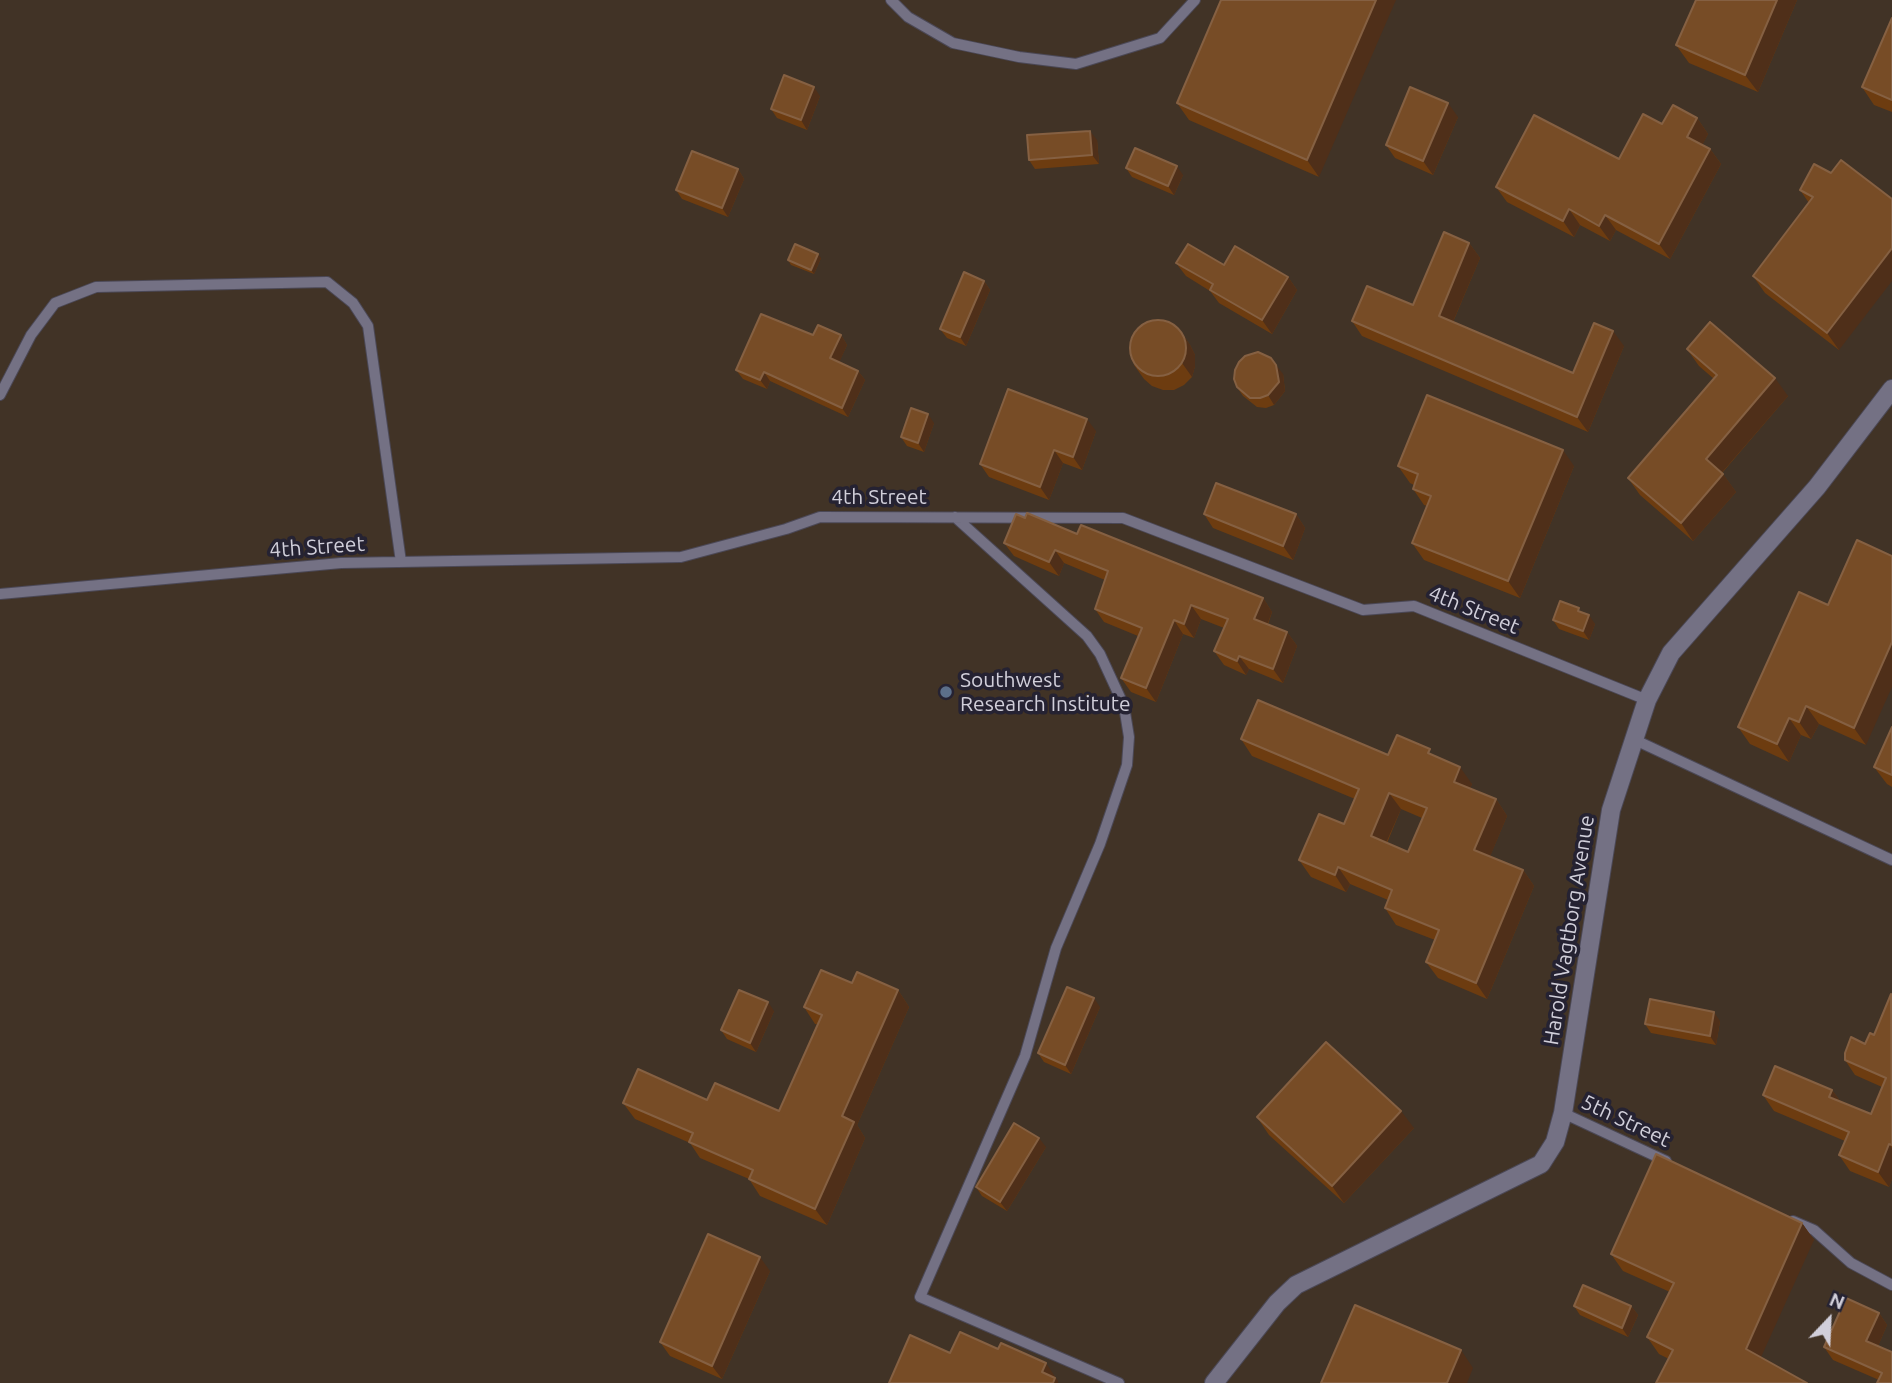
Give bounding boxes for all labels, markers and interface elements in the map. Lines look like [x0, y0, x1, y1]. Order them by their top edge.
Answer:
street label: 4th Street [831, 484, 927, 510]
street label: 4th Street [268, 531, 366, 563]
street label: 4th Street [1425, 580, 1523, 640]
place label: Southwest Research Institute [960, 667, 1131, 717]
marker: Southwest Research Institute [938, 684, 954, 700]
street label: Harold Vagtborg Avenue [1538, 813, 1600, 1047]
street label: 5th Street [1577, 1089, 1675, 1153]
north arrow [1794, 1285, 1864, 1355]
text: N [1826, 1288, 1848, 1314]

